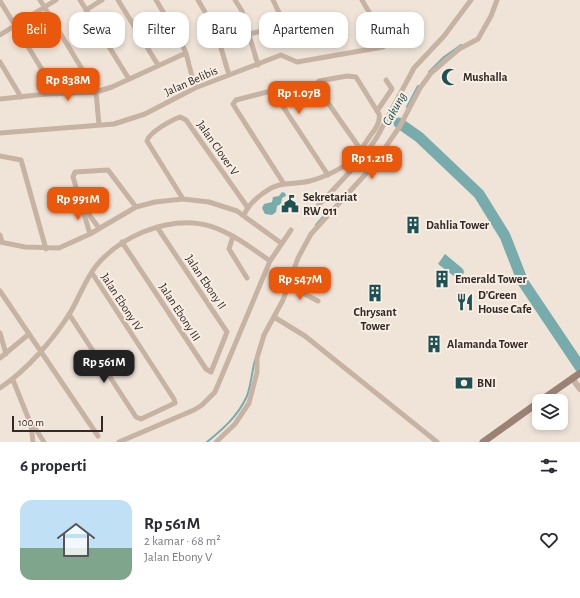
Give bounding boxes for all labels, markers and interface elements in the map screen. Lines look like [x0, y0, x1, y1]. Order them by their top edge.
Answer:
chip: Beli [12, 12, 61, 48]
chip: Sewa [69, 12, 125, 48]
chip: Filter [133, 12, 189, 48]
chip: Baru [197, 12, 251, 48]
chip: Apartemen [259, 12, 348, 48]
chip: Rumah [356, 12, 424, 48]
street label: Jalan Belibis [163, 64, 219, 98]
mosque icon: Mushalla [440, 67, 460, 87]
pin: Rp 838M [31, 68, 105, 102]
place label: Mushalla [463, 71, 508, 83]
text: Rp 838M [46, 74, 90, 87]
pin: Rp 1.07B [258, 81, 340, 115]
text: Rp 1.07B [277, 87, 321, 100]
water label: Cakung [381, 90, 410, 128]
street label: Jalan Clover V [195, 119, 241, 178]
pin: Rp 1.21B [331, 146, 413, 180]
text: Rp 1.21B [351, 152, 393, 165]
pin: Rp 991M [41, 187, 115, 221]
place label: Sekretariat RW 011 [303, 191, 357, 217]
text: Rp 991M [56, 193, 100, 206]
public building icon: Sekretariat RW 011 [280, 194, 300, 214]
building icon: Dahlia Tower [403, 215, 423, 235]
place label: Dahlia Tower [426, 219, 490, 231]
street label: Jalan Ebony II [183, 253, 229, 312]
pin: Rp 547M [263, 267, 337, 301]
building icon: Emerald Tower [432, 269, 452, 289]
street label: Jalan Ebony IV [98, 271, 145, 334]
text: Rp 547M [278, 273, 322, 286]
place label: Emerald Tower [455, 273, 527, 285]
street label: Jalan Ebony III [156, 281, 203, 343]
building icon: Chrysant Tower [365, 283, 385, 303]
place label: D'Green House Cafe [478, 289, 532, 315]
restaurant icon: D'Green House Cafe [455, 292, 475, 312]
place label: Chrysant Tower [354, 306, 396, 332]
building icon: Alamanda Tower [424, 334, 444, 354]
place label: Alamanda Tower [447, 338, 529, 350]
pin: Rp 561M [67, 350, 141, 384]
text: Rp 561M [82, 356, 126, 369]
bank icon: BNI [454, 373, 474, 393]
place label: BNI [477, 377, 496, 389]
map controls [532, 394, 568, 430]
button: layers [532, 394, 568, 430]
scale bar [12, 414, 103, 433]
text: 100 m [18, 417, 44, 428]
icon: filters [538, 455, 560, 477]
text: 6 properti [20, 457, 87, 474]
text: Rp 561M [144, 515, 200, 532]
icon: home [52, 516, 100, 564]
icon: heart [538, 529, 560, 551]
text: 2 kamar · 68 m² [144, 535, 221, 548]
text: Jalan Ebony V [144, 551, 212, 564]

